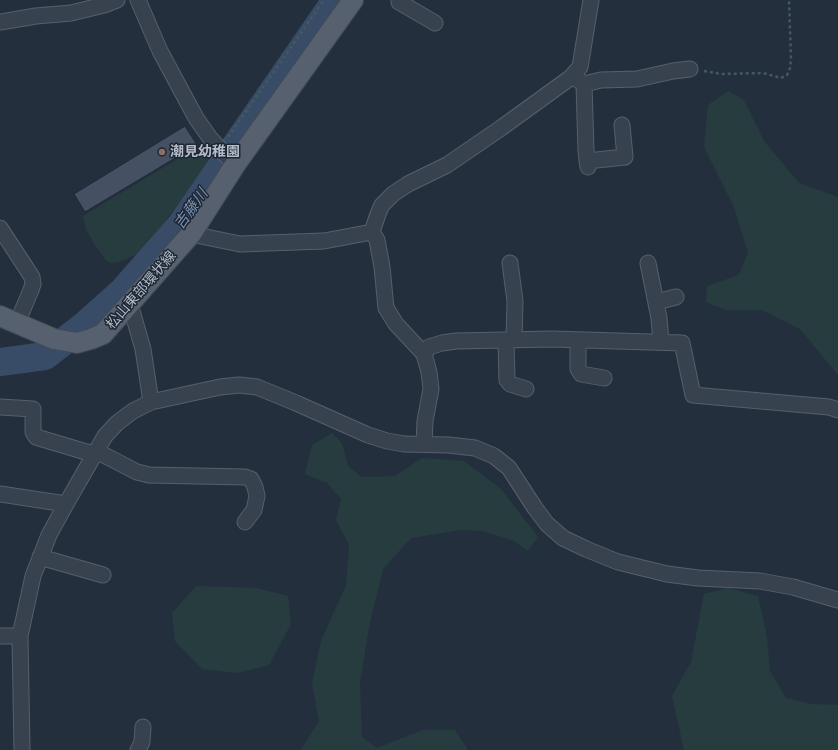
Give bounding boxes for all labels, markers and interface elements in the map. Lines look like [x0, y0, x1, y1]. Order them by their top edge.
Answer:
place label: 潮見幼稚園 [170, 144, 240, 160]
marker: 潮見幼稚園 [157, 147, 167, 157]
water label: 吉藤川 [170, 186, 212, 232]
street label: 松山東部環状線 [103, 248, 179, 332]

